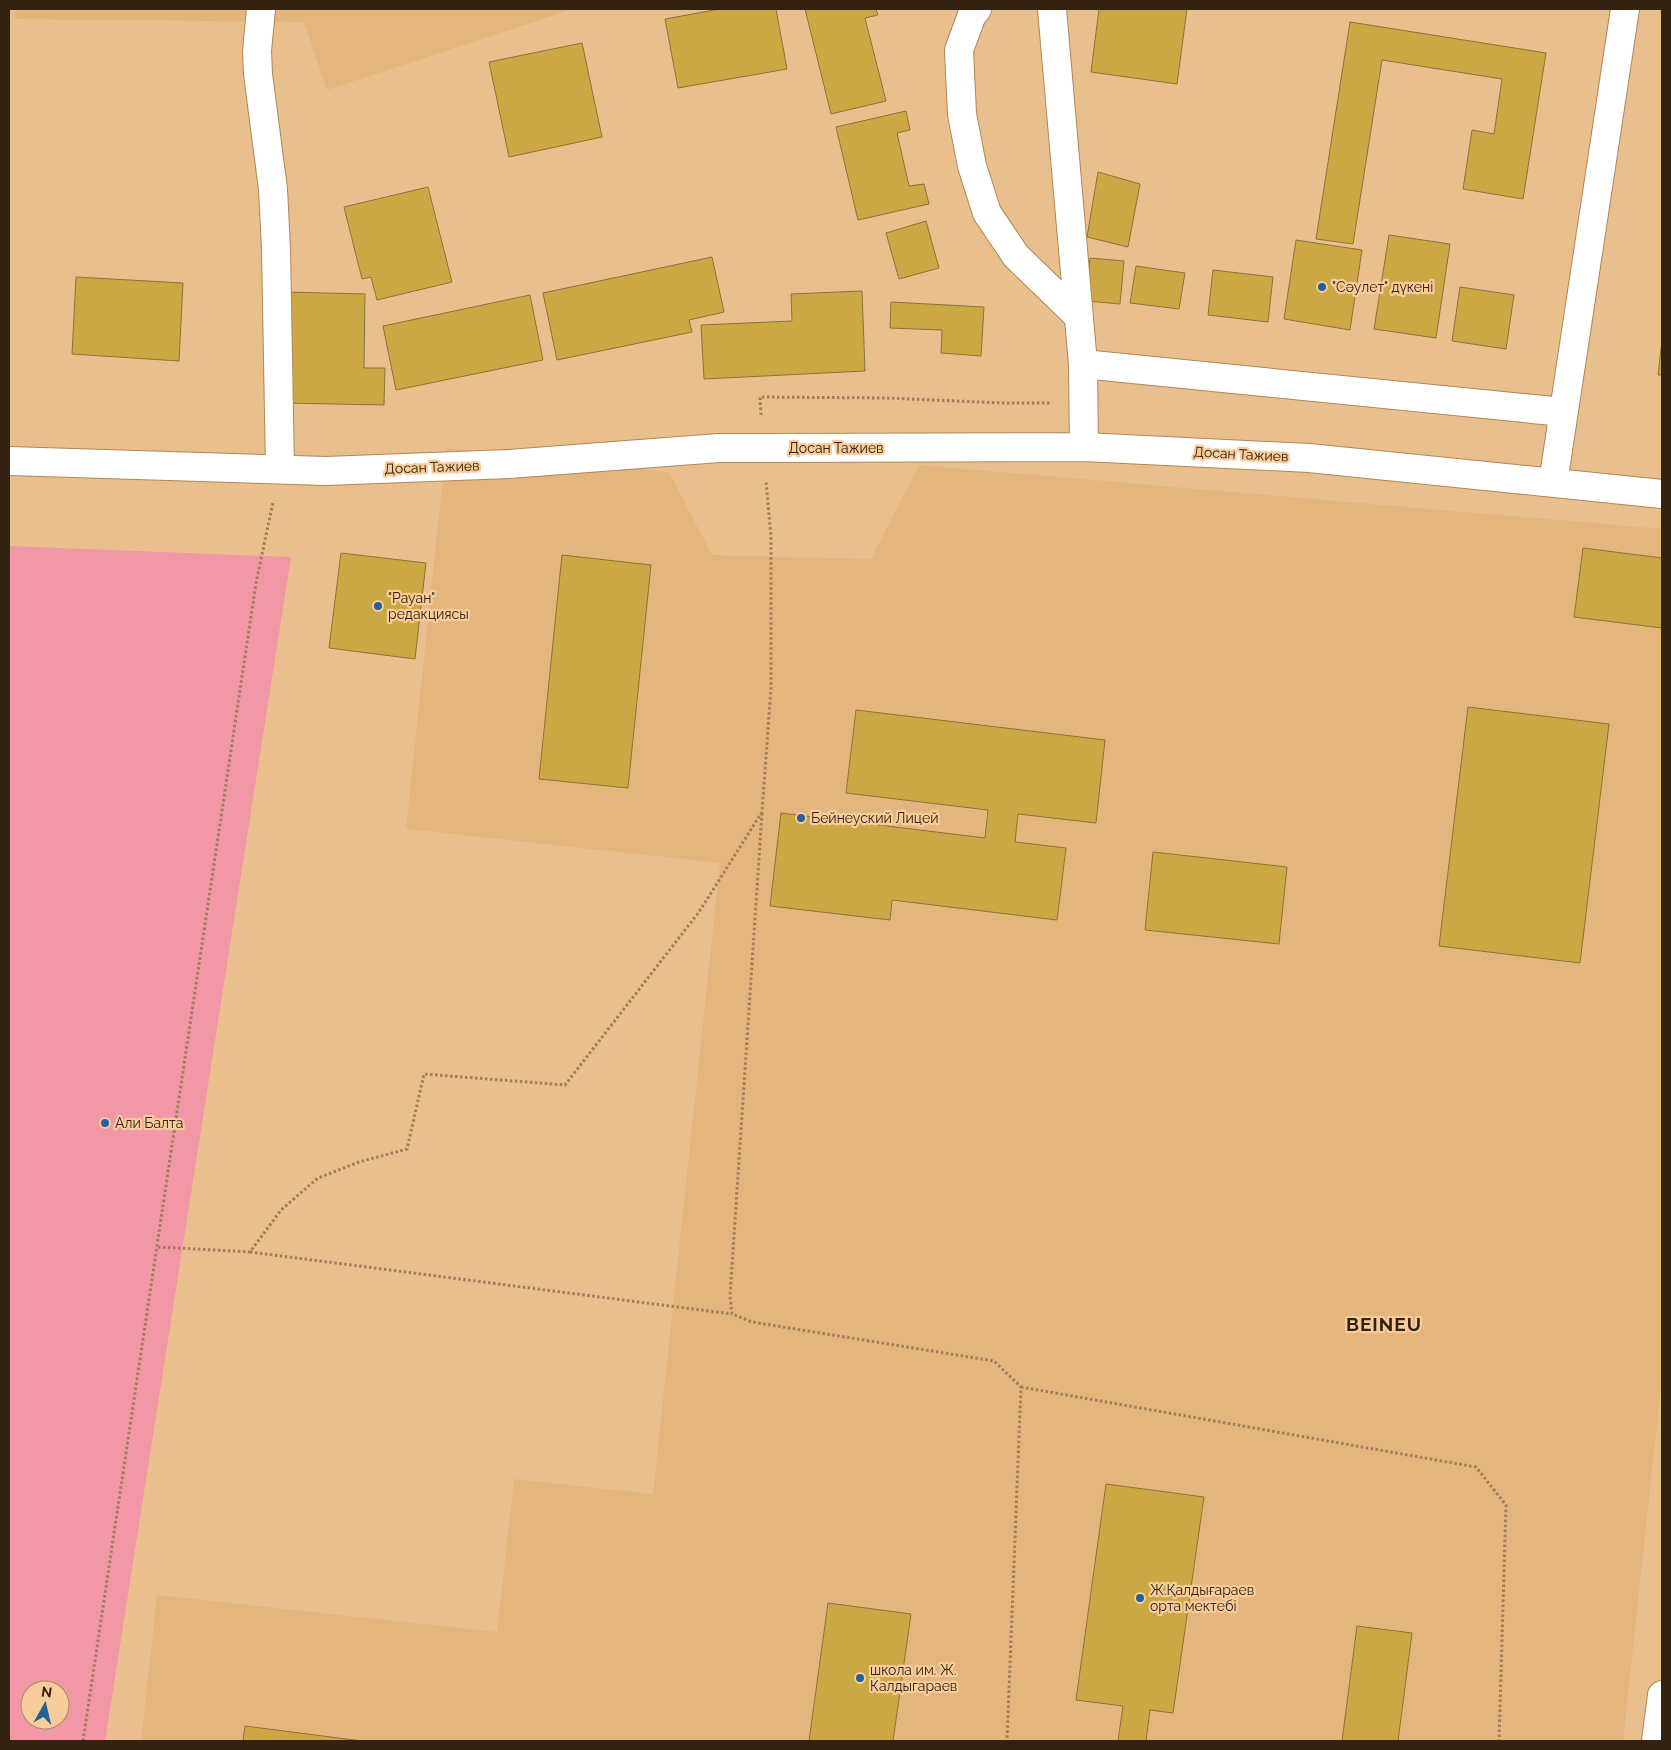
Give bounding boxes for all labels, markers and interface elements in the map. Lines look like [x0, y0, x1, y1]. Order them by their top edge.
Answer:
place label: "Сәулет" дүкені [1332, 279, 1433, 295]
marker: "Сәулет" дүкені [1316, 281, 1328, 293]
street label: Досан Тажиев [788, 440, 884, 456]
street label: Досан Тажиев [1193, 444, 1289, 464]
street label: Досан Тажиев [384, 457, 480, 477]
place label: "Рауан" редакциясы [388, 590, 469, 622]
marker: "Рауан" редакциясы [372, 600, 384, 612]
place label: Бейнеуский Лицей [811, 810, 938, 826]
marker: Бейнеуский Лицей [795, 812, 807, 824]
place label: Али Балта [115, 1115, 183, 1131]
marker: Али Балта [99, 1117, 111, 1129]
district label: BEINEU [1346, 1313, 1422, 1335]
place label: Ж.Қалдығараев орта мектебі [1150, 1582, 1254, 1614]
marker: Ж.Қалдығараев орта мектебі [1134, 1592, 1146, 1604]
place label: школа им. Ж. Калдыгараев [870, 1662, 957, 1694]
marker: школа им. Ж. Калдыгараев [854, 1672, 866, 1684]
north arrow [20, 1680, 70, 1730]
text: N [40, 1683, 53, 1701]

